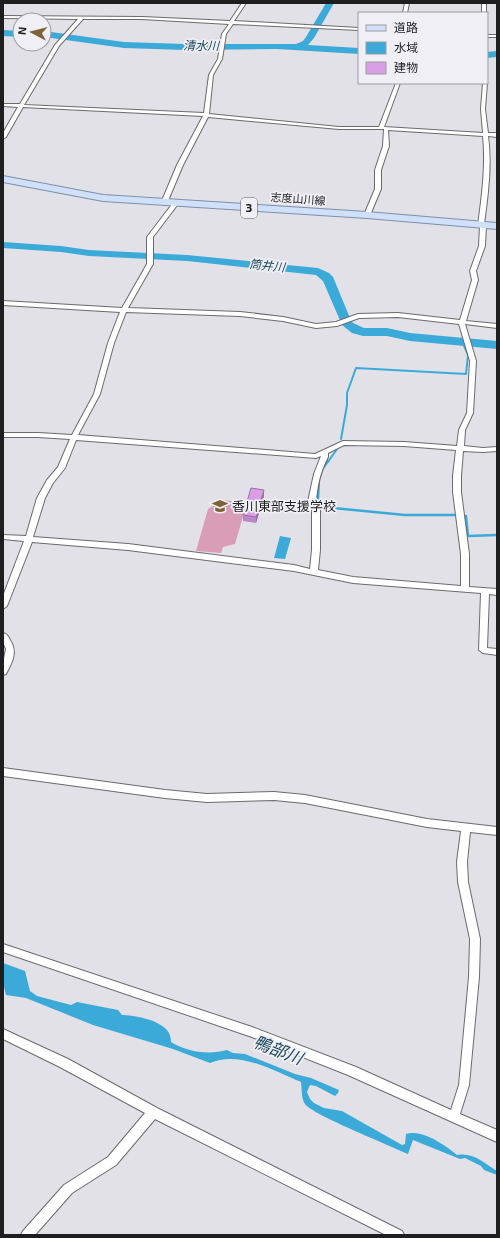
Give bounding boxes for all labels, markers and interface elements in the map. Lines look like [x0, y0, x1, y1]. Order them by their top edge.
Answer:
north arrow [12, 12, 52, 52]
legend [358, 12, 488, 84]
text: 道路 [394, 20, 418, 34]
text: N [15, 26, 29, 35]
water label: 清水川 [183, 38, 221, 52]
text: 水域 [394, 40, 418, 54]
text: 建物 [394, 60, 418, 74]
street label: 志度山川線 [270, 190, 326, 207]
road number: 3 [241, 198, 257, 218]
water label: 筒井川 [248, 256, 288, 274]
school or university icon: 香川東部支援学校 [211, 497, 229, 515]
place label: 香川東部支援学校 [232, 498, 336, 514]
water label: 鴨部川 [251, 1031, 308, 1068]

